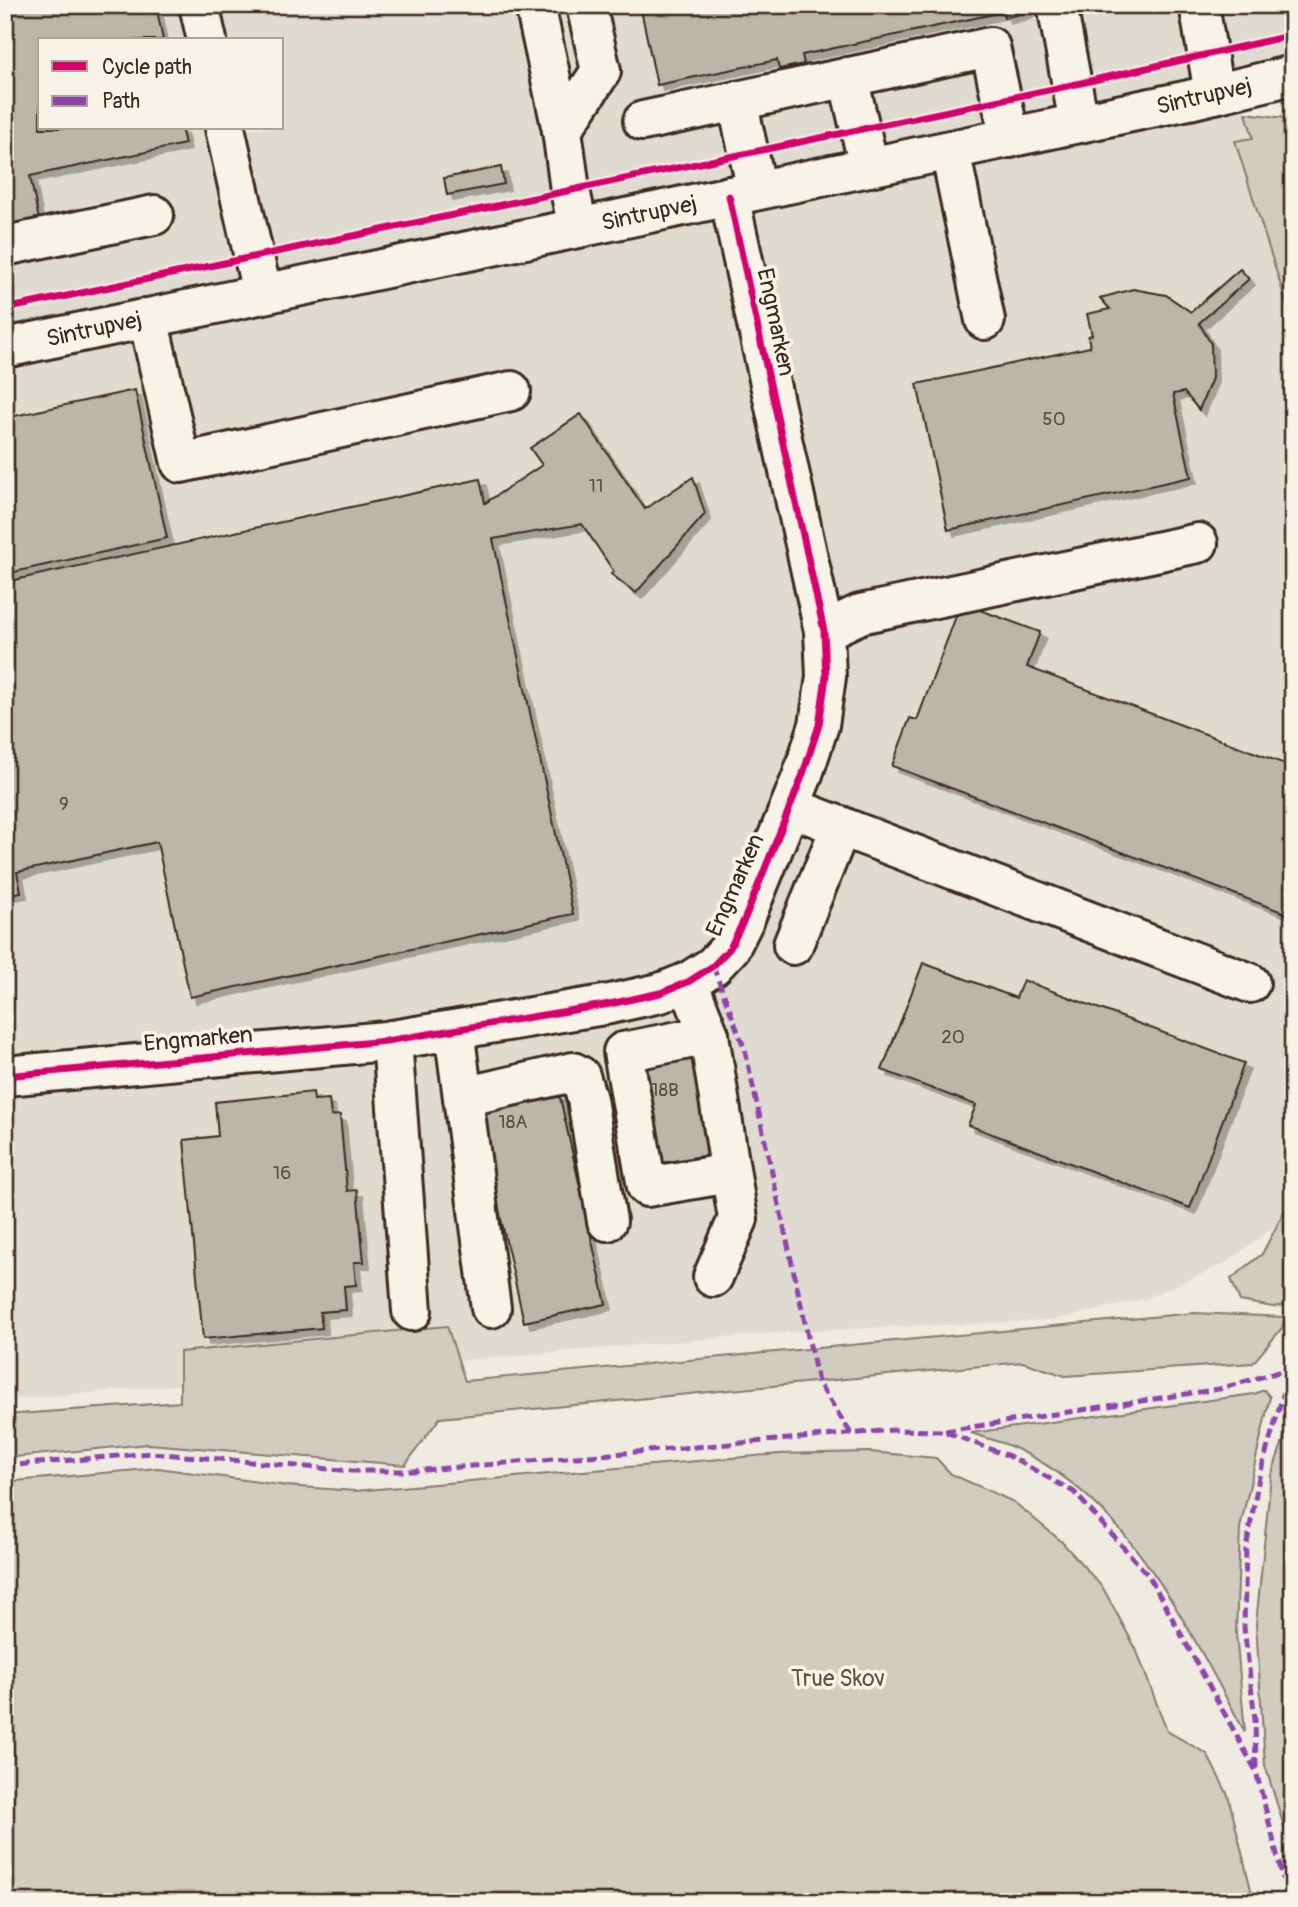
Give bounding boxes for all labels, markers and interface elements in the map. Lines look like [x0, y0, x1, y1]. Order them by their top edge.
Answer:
legend [38, 38, 284, 130]
text: Cycle path [102, 54, 192, 81]
street label: Sintrupvej [1154, 71, 1254, 121]
text: Path [102, 88, 140, 115]
street label: Sintrupvej [599, 189, 699, 237]
street label: Engmarken [750, 265, 802, 379]
street label: Sintrupvej [44, 305, 144, 353]
house number: 50 [1042, 407, 1066, 431]
house number: 11 [589, 474, 603, 498]
house number: 9 [59, 792, 69, 816]
street label: Engmarken [700, 829, 770, 941]
street label: Engmarken [142, 1020, 254, 1058]
house number: 20 [941, 1025, 965, 1049]
house number: 18B [651, 1078, 679, 1102]
house number: 18A [498, 1110, 528, 1134]
house number: 16 [273, 1161, 291, 1185]
park label: True Skov [791, 1664, 885, 1693]

